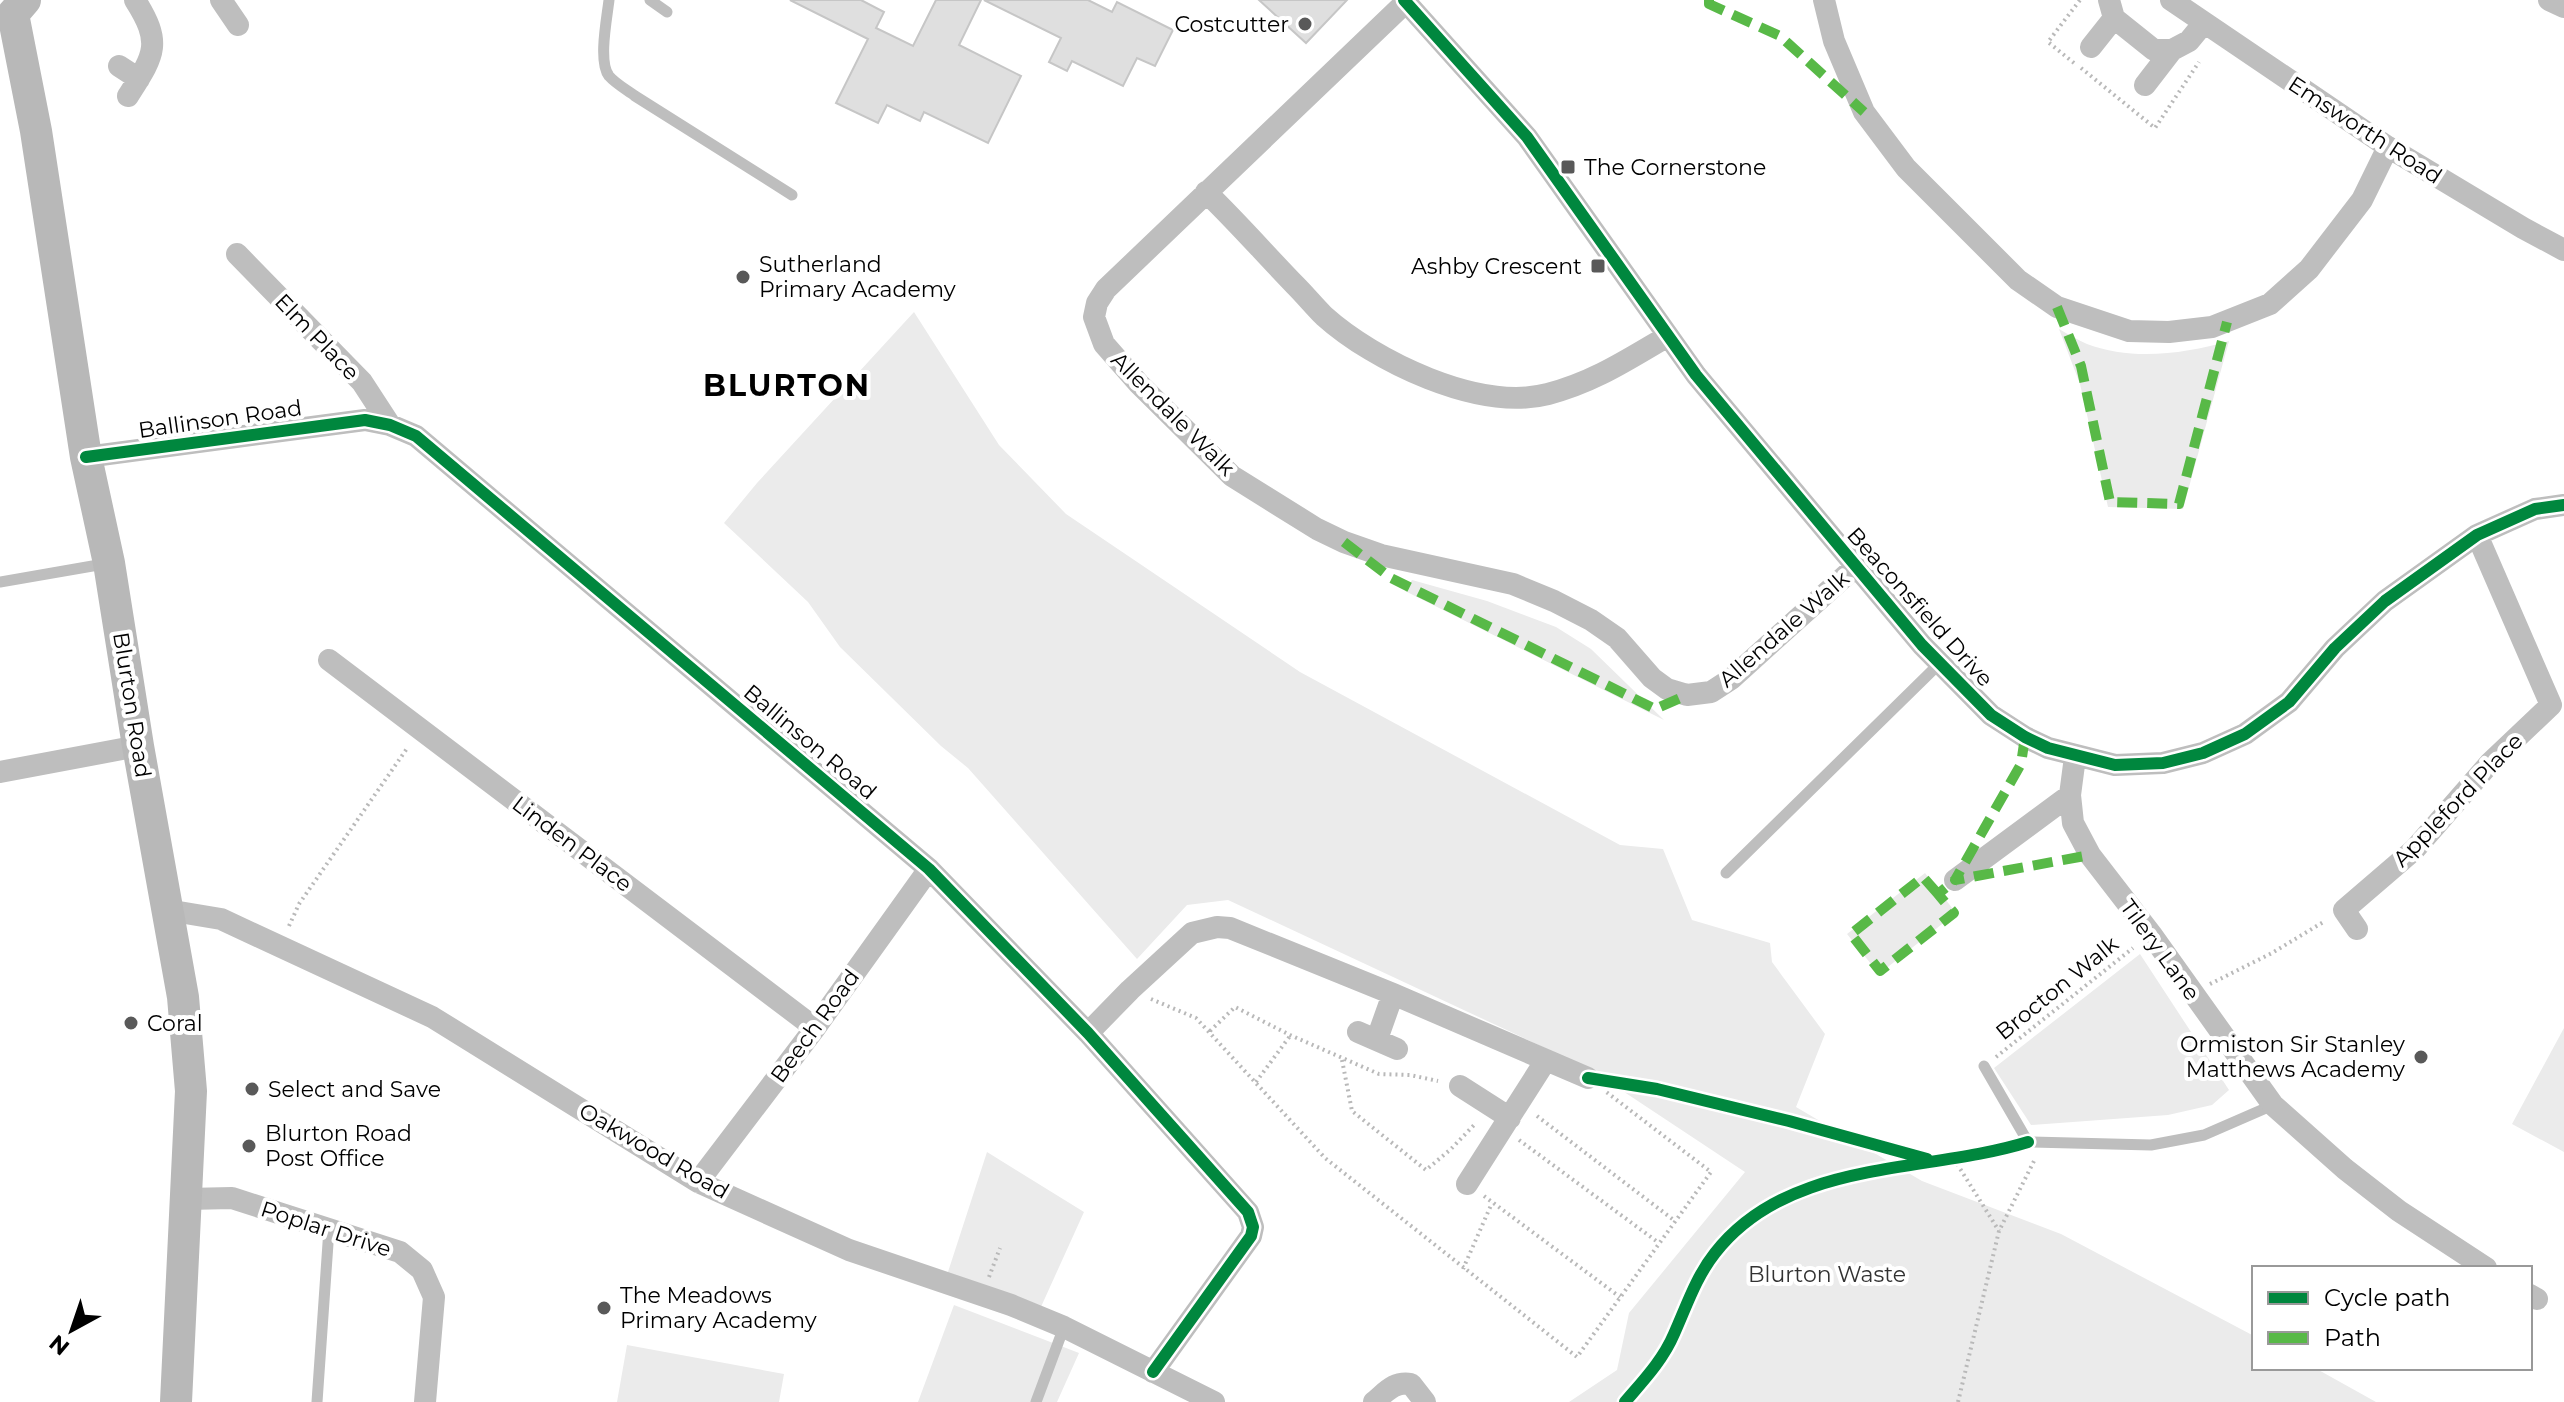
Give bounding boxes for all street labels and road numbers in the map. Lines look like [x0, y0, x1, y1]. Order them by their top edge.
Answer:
street label: Emsworth Road [2283, 70, 2447, 190]
street label: Elm Place [269, 288, 365, 386]
street label: Allendale Walk [1105, 346, 1241, 482]
street label: Ballinson Road [136, 394, 304, 444]
street label: Beaconsfield Drive [1841, 522, 1999, 692]
street label: Allendale Walk [1713, 564, 1855, 693]
street label: Blurton Road [107, 630, 157, 780]
street label: Ballinson Road [738, 679, 882, 805]
street label: Appleford Place [2387, 728, 2529, 872]
street label: Linden Place [507, 790, 637, 898]
street label: Tilery Lane [2114, 894, 2206, 1006]
street label: Brocton Walk [1990, 930, 2124, 1046]
street label: Beech Road [765, 964, 865, 1088]
street label: Oakwood Road [574, 1097, 734, 1205]
street label: Poplar Drive [257, 1195, 395, 1263]

